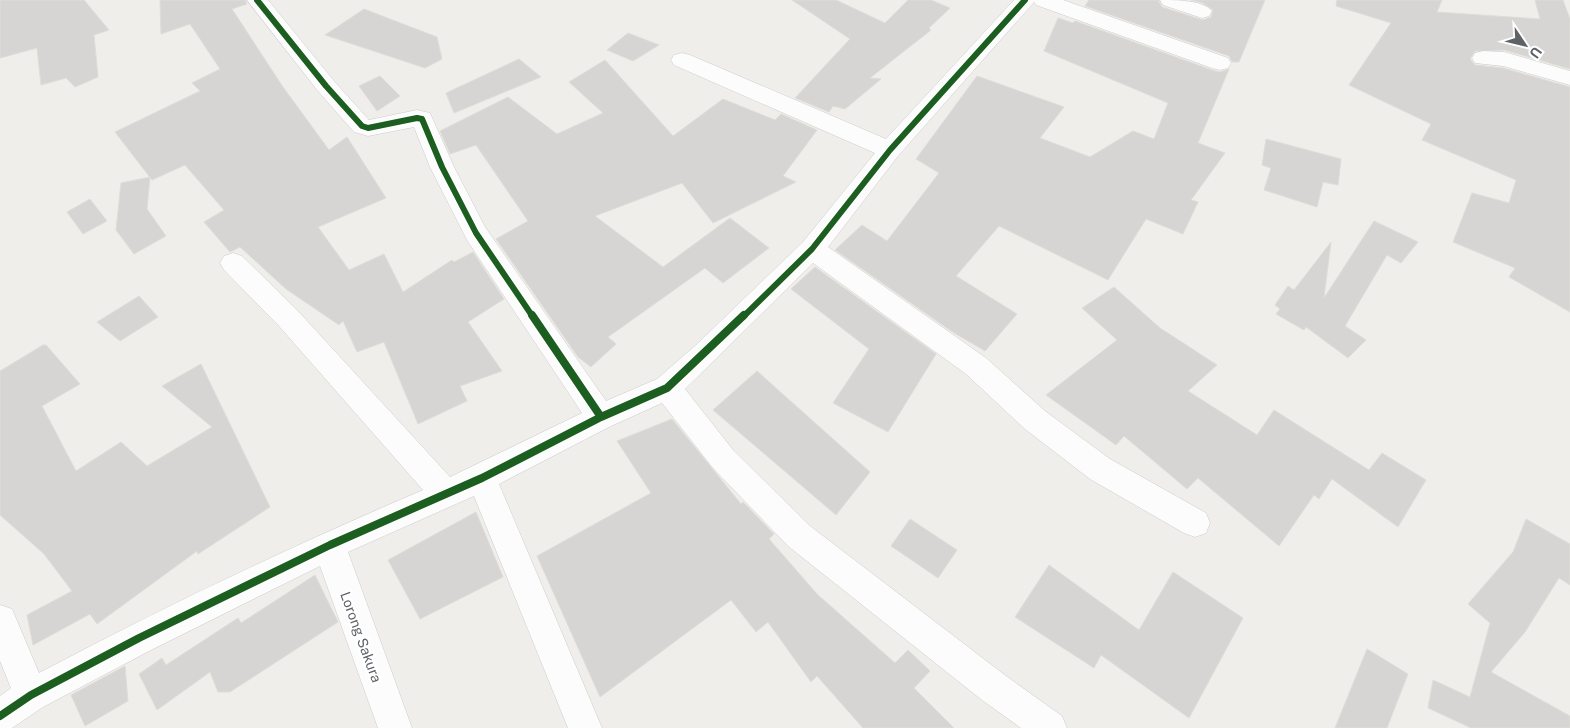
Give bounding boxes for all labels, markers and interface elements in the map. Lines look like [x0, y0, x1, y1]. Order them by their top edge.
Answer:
north arrow [1500, 20, 1550, 70]
text: U [1526, 44, 1545, 61]
street label: Lorong Sakura [337, 590, 385, 684]

